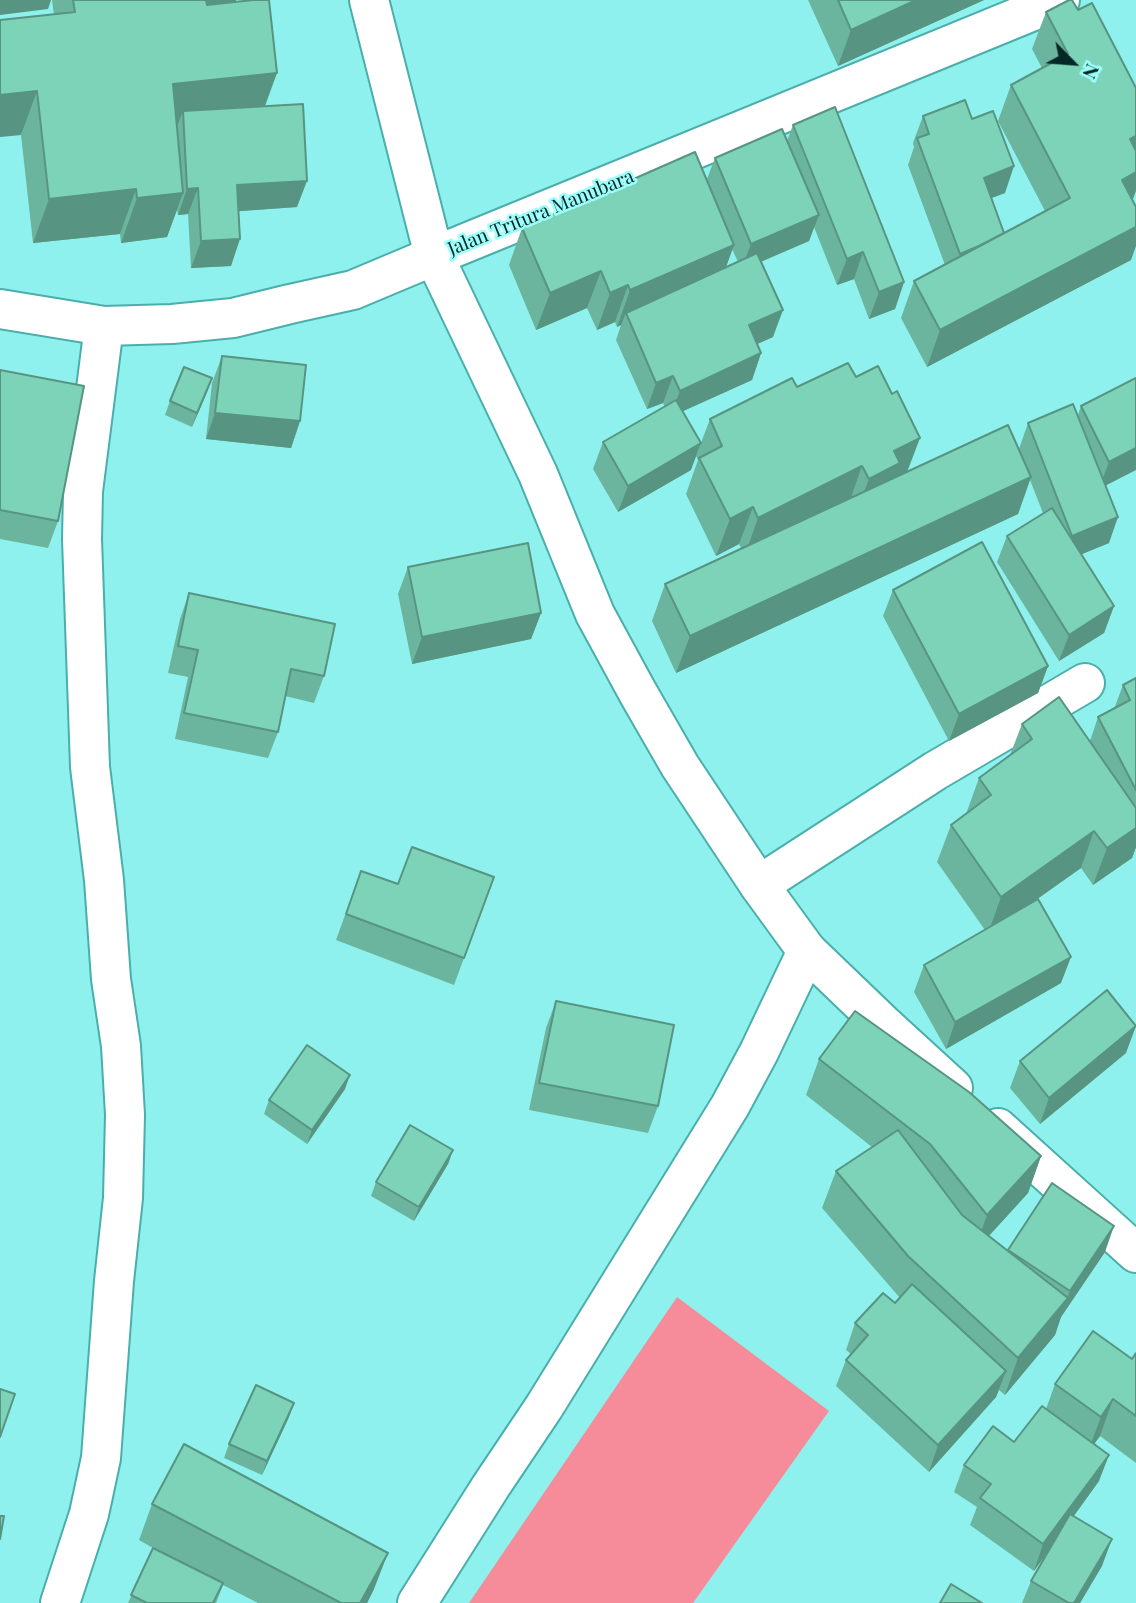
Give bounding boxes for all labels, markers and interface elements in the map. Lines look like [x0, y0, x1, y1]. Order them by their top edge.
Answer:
north arrow [1038, 28, 1108, 98]
text: N [1077, 60, 1107, 84]
street label: Jalan Tritura Manubara [445, 165, 637, 261]

